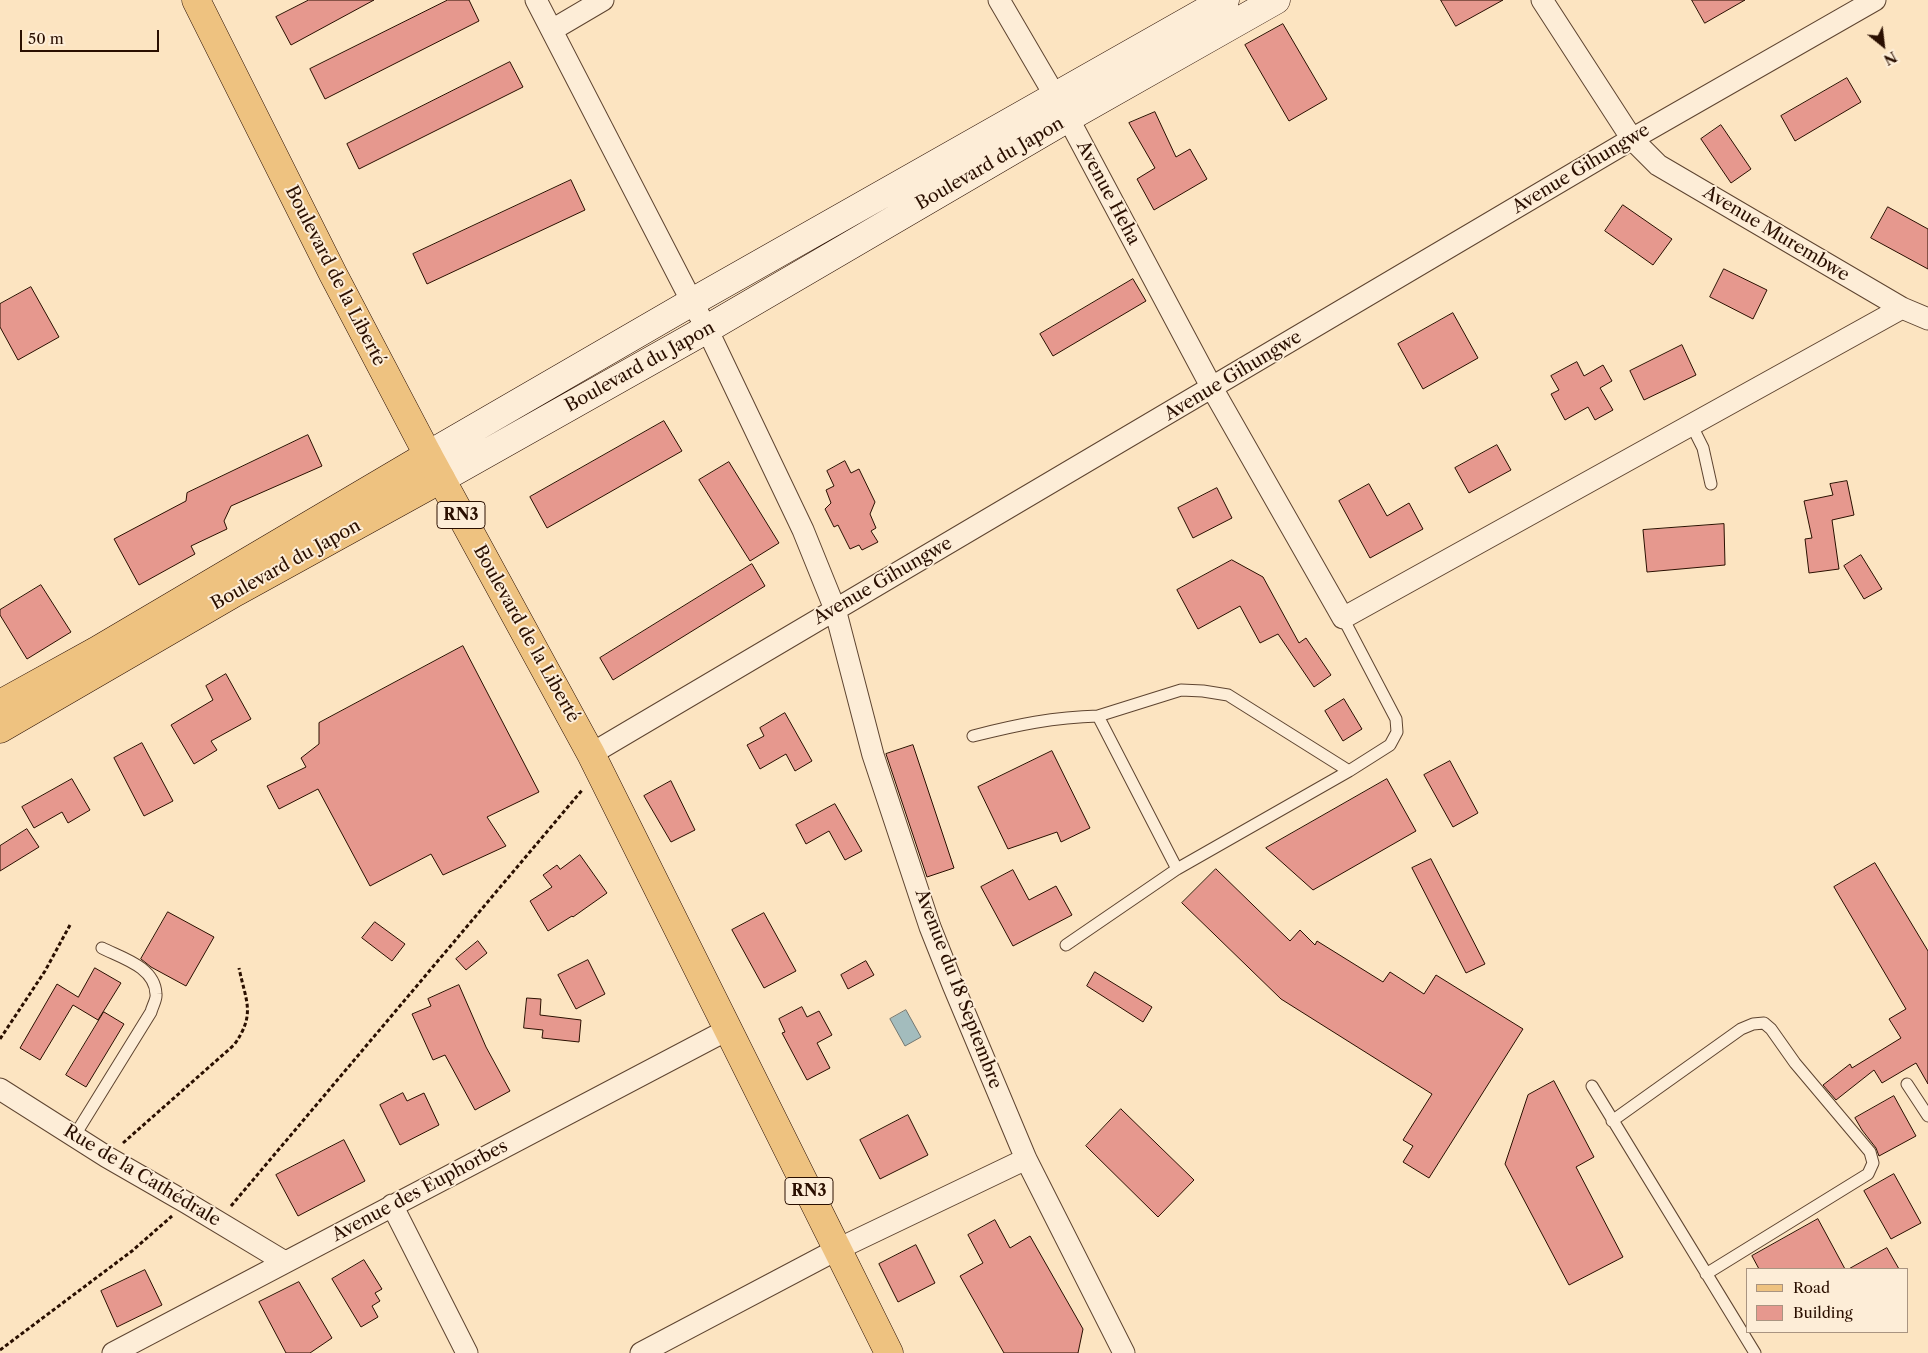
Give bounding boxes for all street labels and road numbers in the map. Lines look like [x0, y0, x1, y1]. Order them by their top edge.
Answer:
street label: Boulevard du Japon [912, 113, 1068, 215]
street label: Avenue Gihungwe [1508, 119, 1654, 219]
street label: Avenue Heha [1072, 137, 1144, 249]
street label: Boulevard de la Liberté [280, 182, 390, 370]
street label: Avenue Murembwe [1699, 182, 1853, 286]
street label: Boulevard du Japon [562, 317, 718, 417]
street label: Avenue Gihungwe [1160, 326, 1306, 426]
road number: RN3 [437, 502, 485, 528]
street label: Boulevard du Japon [208, 515, 364, 615]
street label: Avenue Gihungwe [810, 533, 956, 629]
street label: Boulevard de la Liberté [468, 542, 584, 726]
street label: Avenue du 18 Septembre [910, 886, 1006, 1092]
street label: Rue de la Cathédrale [60, 1121, 224, 1231]
street label: Avenue des Euphorbes [329, 1136, 511, 1246]
road number: RN3 [785, 1178, 833, 1204]

